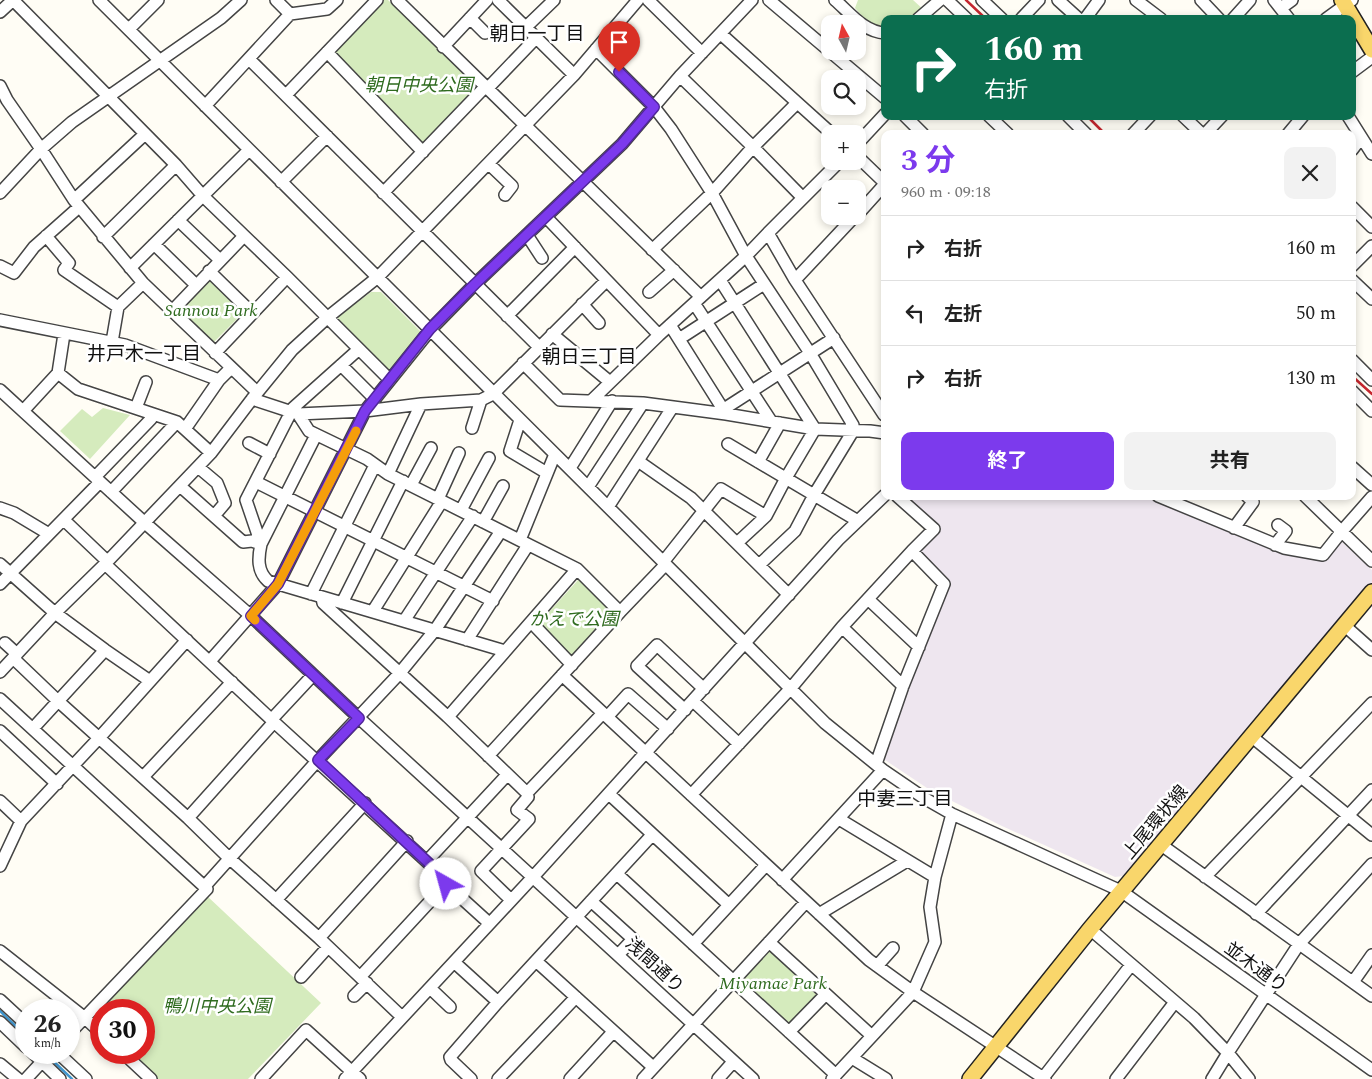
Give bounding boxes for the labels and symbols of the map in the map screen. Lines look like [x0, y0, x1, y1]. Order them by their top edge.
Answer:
north arrow [821, 15, 866, 60]
district label: 朝日一丁目 [489, 20, 585, 49]
pin [598, 21, 640, 72]
park label: 朝日中央公園 [365, 72, 476, 99]
park label: Sannou Park [164, 297, 258, 324]
district label: 井戸木一丁目 [87, 340, 201, 369]
district label: 朝日三丁目 [541, 343, 637, 372]
park label: かえで公園 [529, 606, 622, 633]
street label: 上尾環状線 [1116, 779, 1195, 865]
district label: 中妻三丁目 [857, 785, 953, 814]
position arrow [419, 857, 471, 909]
street label: 浅間通り [619, 931, 690, 1000]
street label: 並木通り [1219, 935, 1293, 999]
park label: Miyamae Park [719, 970, 828, 997]
park label: 鴨川中央公園 [163, 993, 274, 1020]
speed limit sign: 30 [90, 999, 155, 1064]

